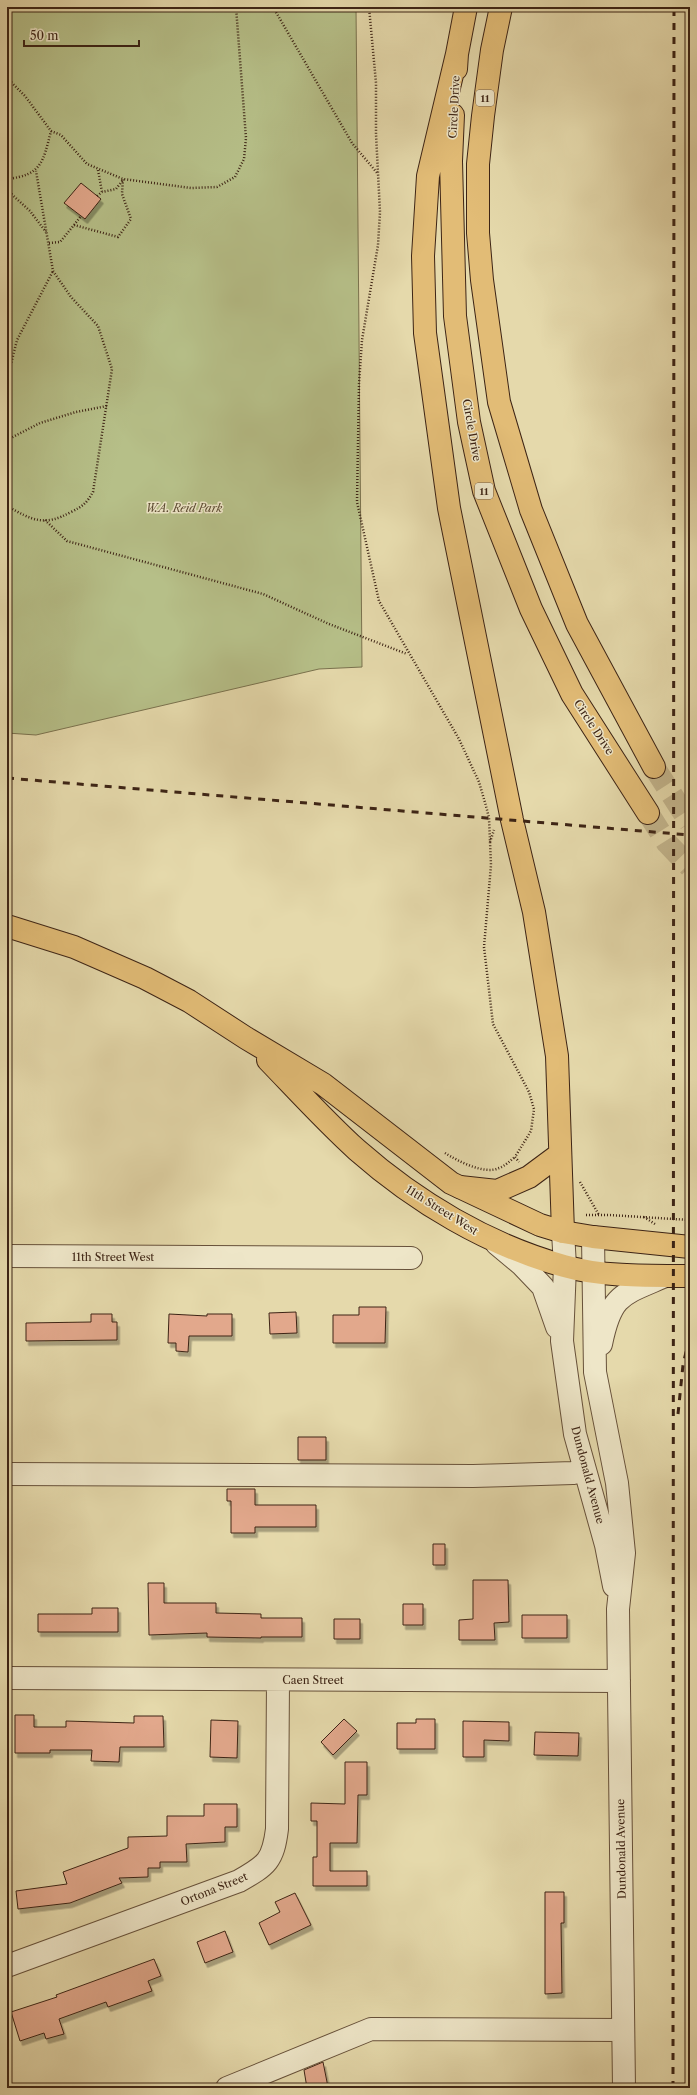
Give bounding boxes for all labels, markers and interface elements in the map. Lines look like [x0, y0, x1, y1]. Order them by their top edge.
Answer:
scale bar [24, 22, 139, 48]
text: 50 m [30, 28, 59, 43]
street label: Circle Drive [445, 75, 463, 139]
road number: 11 [476, 90, 494, 106]
street label: Circle Drive [460, 398, 484, 462]
road number: 11 [475, 483, 493, 499]
park label: W.A. Reid Park [146, 501, 222, 515]
street label: Circle Drive [571, 697, 617, 757]
street label: 11th Street West [403, 1182, 481, 1238]
street label: 11th Street West [72, 1250, 154, 1264]
street label: Dundonald Avenue [568, 1425, 608, 1525]
street label: Caen Street [282, 1673, 344, 1687]
street label: Dundonald Avenue [613, 1799, 629, 1899]
street label: Ortona Street [178, 1869, 250, 1909]

